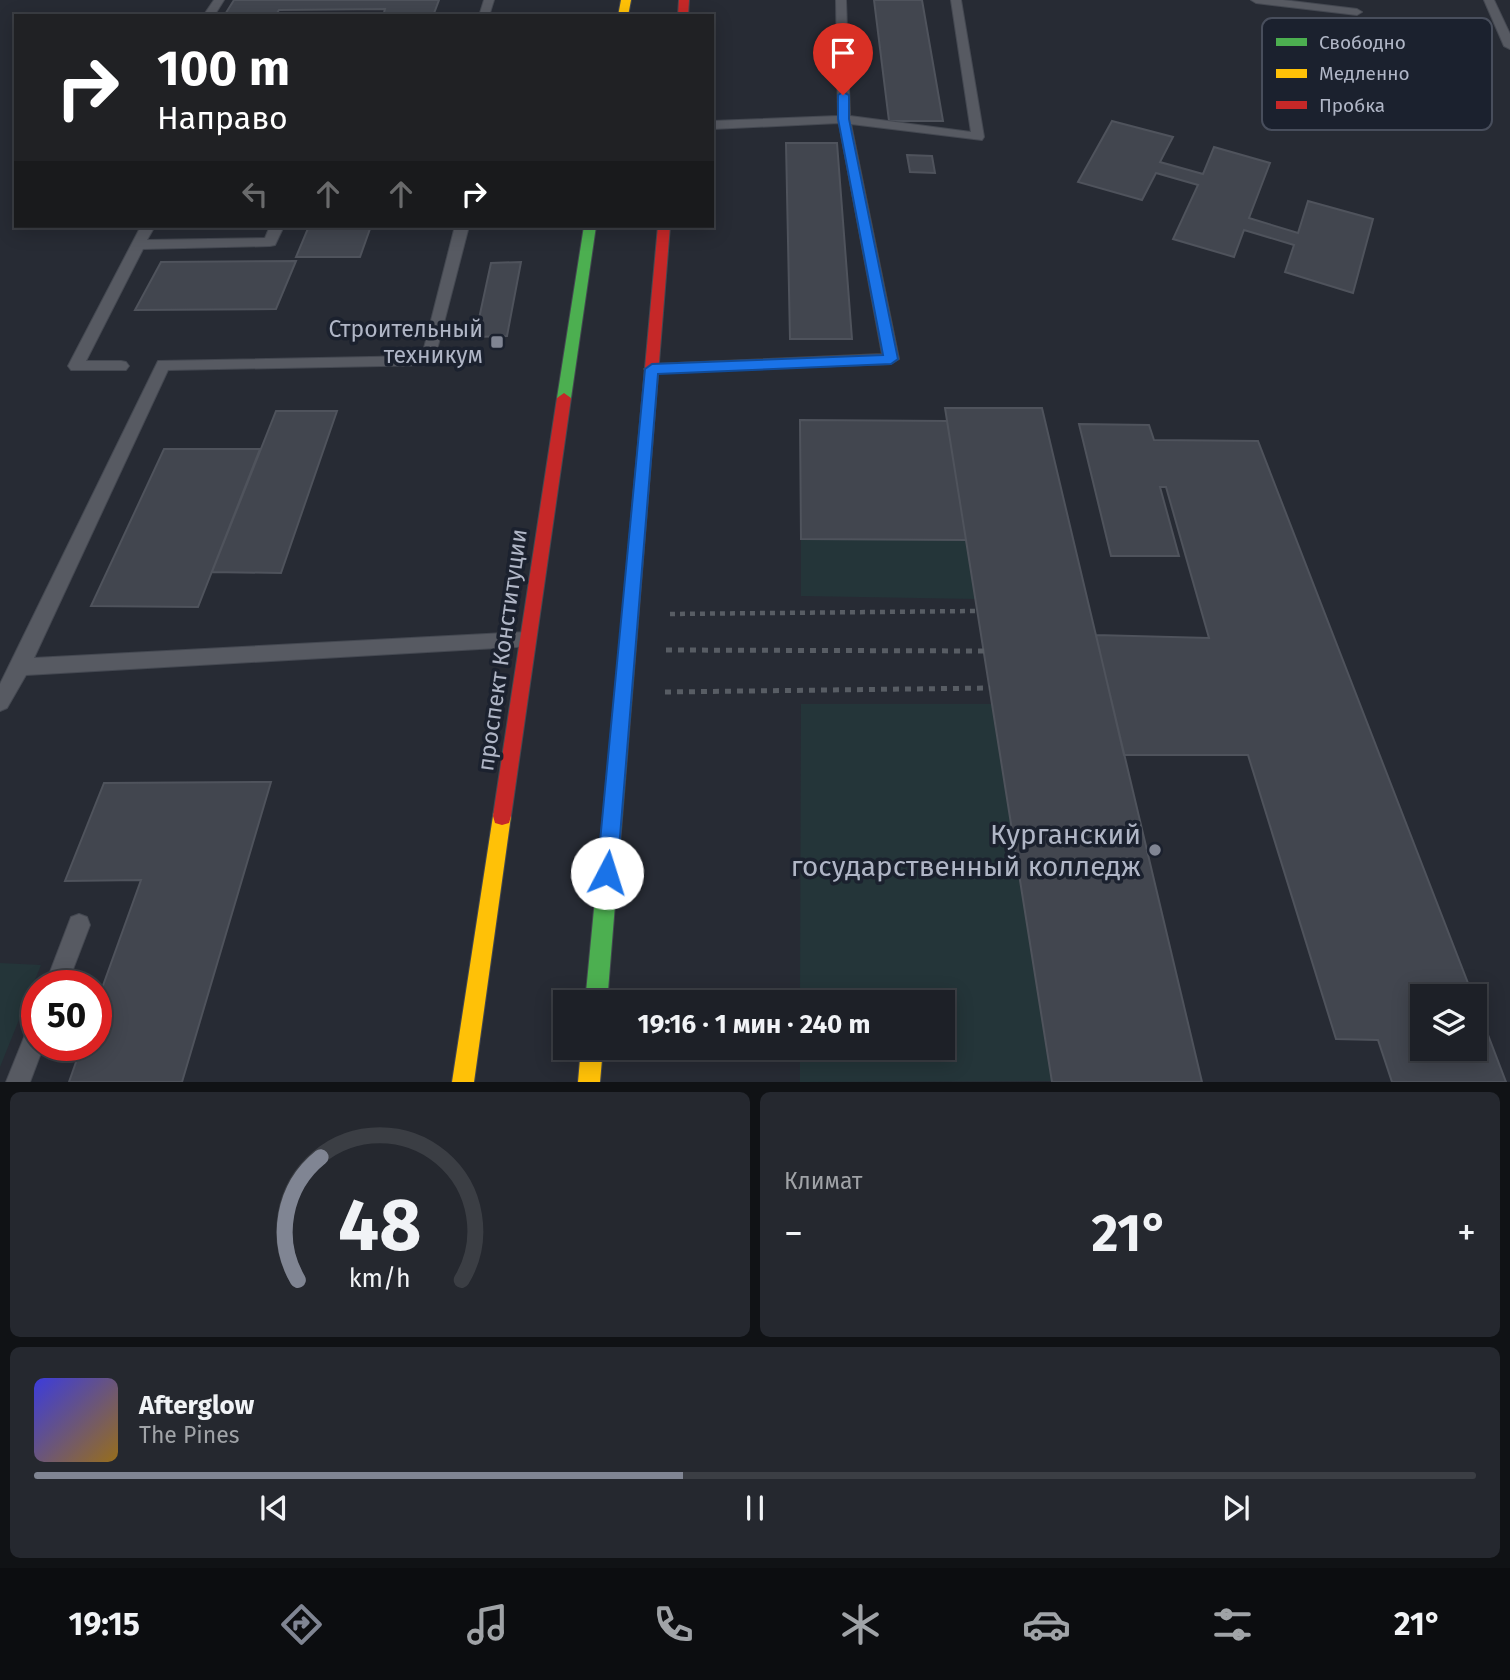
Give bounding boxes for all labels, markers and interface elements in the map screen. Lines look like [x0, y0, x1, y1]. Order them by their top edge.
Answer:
legend [1262, 18, 1492, 130]
pin [813, 23, 873, 95]
text: Свободно [1319, 31, 1406, 54]
icon: arrive [824, 34, 862, 72]
text: 100 m [157, 39, 290, 98]
icon: right [42, 42, 133, 133]
text: Медленно [1319, 62, 1410, 85]
text: Пробка [1319, 94, 1385, 117]
text: Направо [157, 99, 288, 137]
icon: left [236, 175, 274, 213]
icon: ahead [309, 175, 347, 213]
icon: ahead [382, 175, 420, 213]
icon: right [455, 175, 493, 213]
place label: Строительный техникум [328, 315, 483, 369]
marker: Строительный техникум [489, 334, 505, 350]
street label: проспект Конституции [471, 527, 533, 773]
place label: Курганский государственный колледж [791, 818, 1141, 883]
position arrow [570, 836, 644, 910]
marker: Курганский государственный колледж [1147, 842, 1163, 858]
speed limit sign: 50 [21, 970, 112, 1061]
map controls [1410, 984, 1487, 1061]
button: layers [1410, 984, 1487, 1061]
text: 19:16 · 1 мин · 240 m [638, 1009, 870, 1040]
text: Климат [784, 1167, 862, 1195]
text: 48 [338, 1183, 422, 1270]
text: 21° [1092, 1202, 1169, 1265]
text: − [784, 1210, 803, 1256]
text: + [1457, 1210, 1476, 1256]
text: km/h [349, 1264, 411, 1294]
text: Afterglow [139, 1390, 254, 1421]
text: The Pines [139, 1421, 240, 1449]
icon: previous [255, 1489, 293, 1527]
icon: pause [736, 1489, 774, 1527]
icon: next [1217, 1489, 1255, 1527]
icon: directions [277, 1600, 326, 1649]
icon: music [463, 1600, 512, 1649]
icon: phone [649, 1600, 698, 1649]
icon: climate [836, 1600, 885, 1649]
icon: car [1022, 1600, 1071, 1649]
icon: filters [1208, 1600, 1257, 1649]
text: 19:15 [69, 1605, 140, 1643]
text: 21° [1394, 1605, 1441, 1643]

